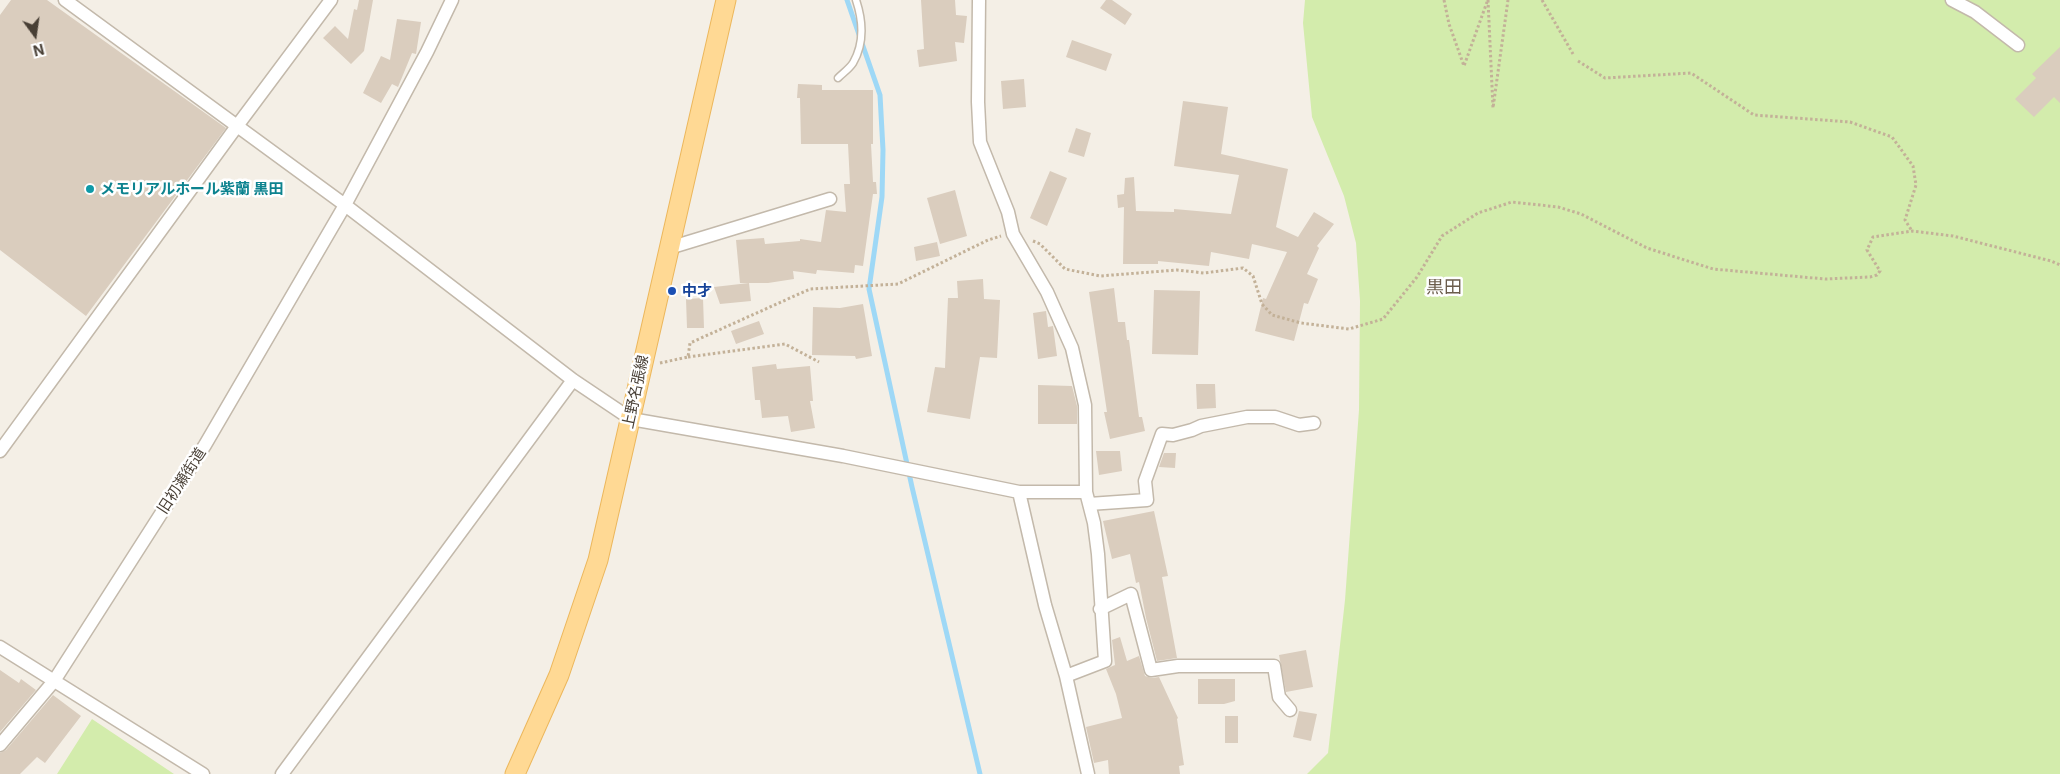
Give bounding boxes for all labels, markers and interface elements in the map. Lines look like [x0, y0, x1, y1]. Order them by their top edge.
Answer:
north arrow [10, 10, 60, 60]
text: N [32, 40, 46, 60]
place label: メモリアルホール紫蘭 黒田 [100, 180, 284, 198]
marker: メモリアルホール紫蘭 黒田 [84, 183, 96, 195]
district label: 黒田 [1426, 277, 1462, 299]
place label: 中才 [682, 282, 712, 300]
marker: 中才 [666, 285, 678, 297]
street label: 上野名張線 [619, 353, 653, 431]
street label: 旧初瀬街道 [154, 445, 210, 517]

